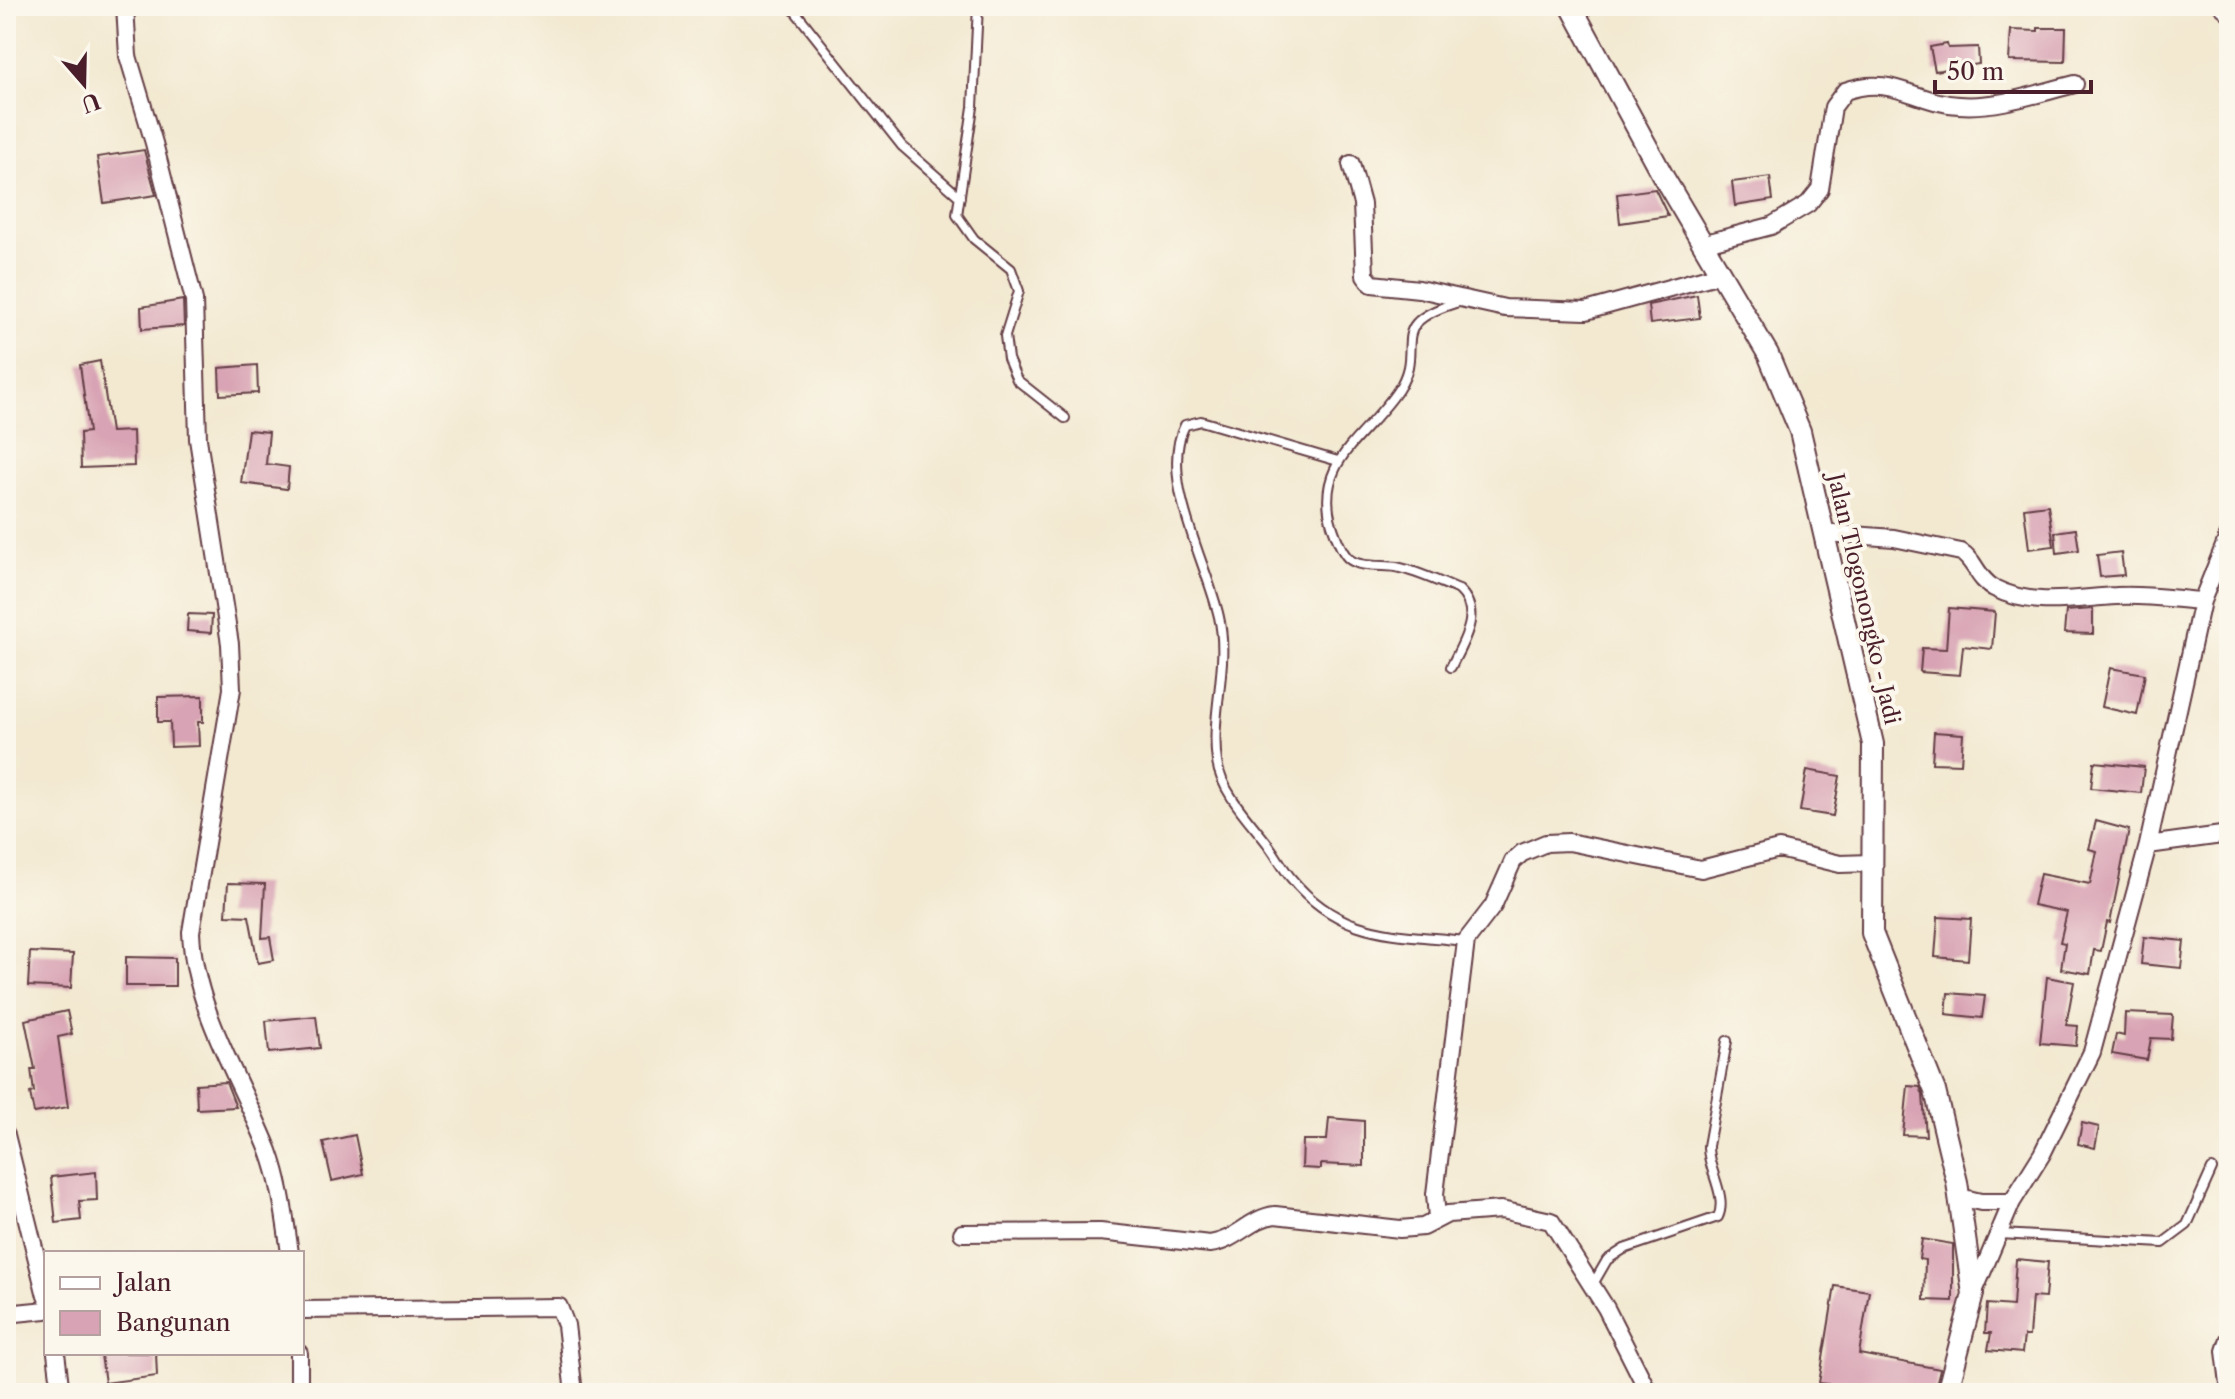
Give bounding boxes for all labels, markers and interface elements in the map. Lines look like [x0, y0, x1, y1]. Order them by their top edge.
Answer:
north arrow [44, 44, 124, 124]
scale bar [1935, 44, 2091, 94]
text: 50 m [1947, 57, 2004, 86]
text: U [78, 87, 104, 118]
street label: Jalan Tlogonongko - Jadi [1821, 468, 1906, 727]
legend [44, 1251, 304, 1355]
text: Jalan [112, 1268, 172, 1297]
text: Bangunan [116, 1308, 231, 1337]

